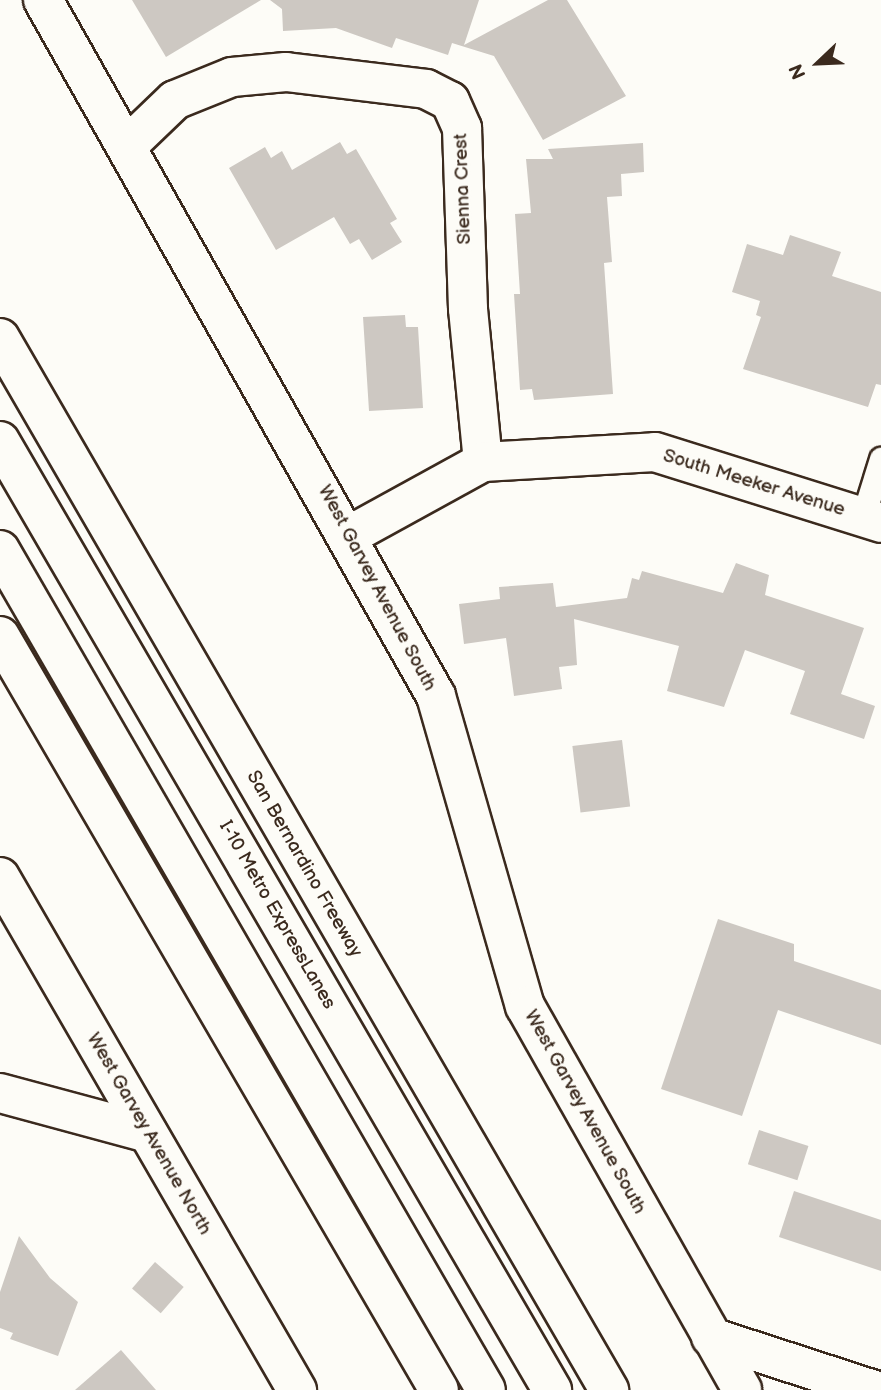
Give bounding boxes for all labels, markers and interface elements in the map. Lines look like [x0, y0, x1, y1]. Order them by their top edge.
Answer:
north arrow [783, 28, 853, 98]
text: N [785, 60, 812, 82]
street label: Sienna Crest [450, 133, 476, 245]
street label: South Meeker Avenue [660, 444, 848, 522]
street label: West Garvey Avenue South [313, 481, 441, 695]
street label: San Bernardino Freeway [241, 767, 367, 961]
street label: I-10 Metro ExpressLanes [214, 817, 340, 1013]
street label: West Garvey Avenue South [519, 1005, 651, 1219]
street label: West Garvey Avenue North [81, 1028, 217, 1240]

